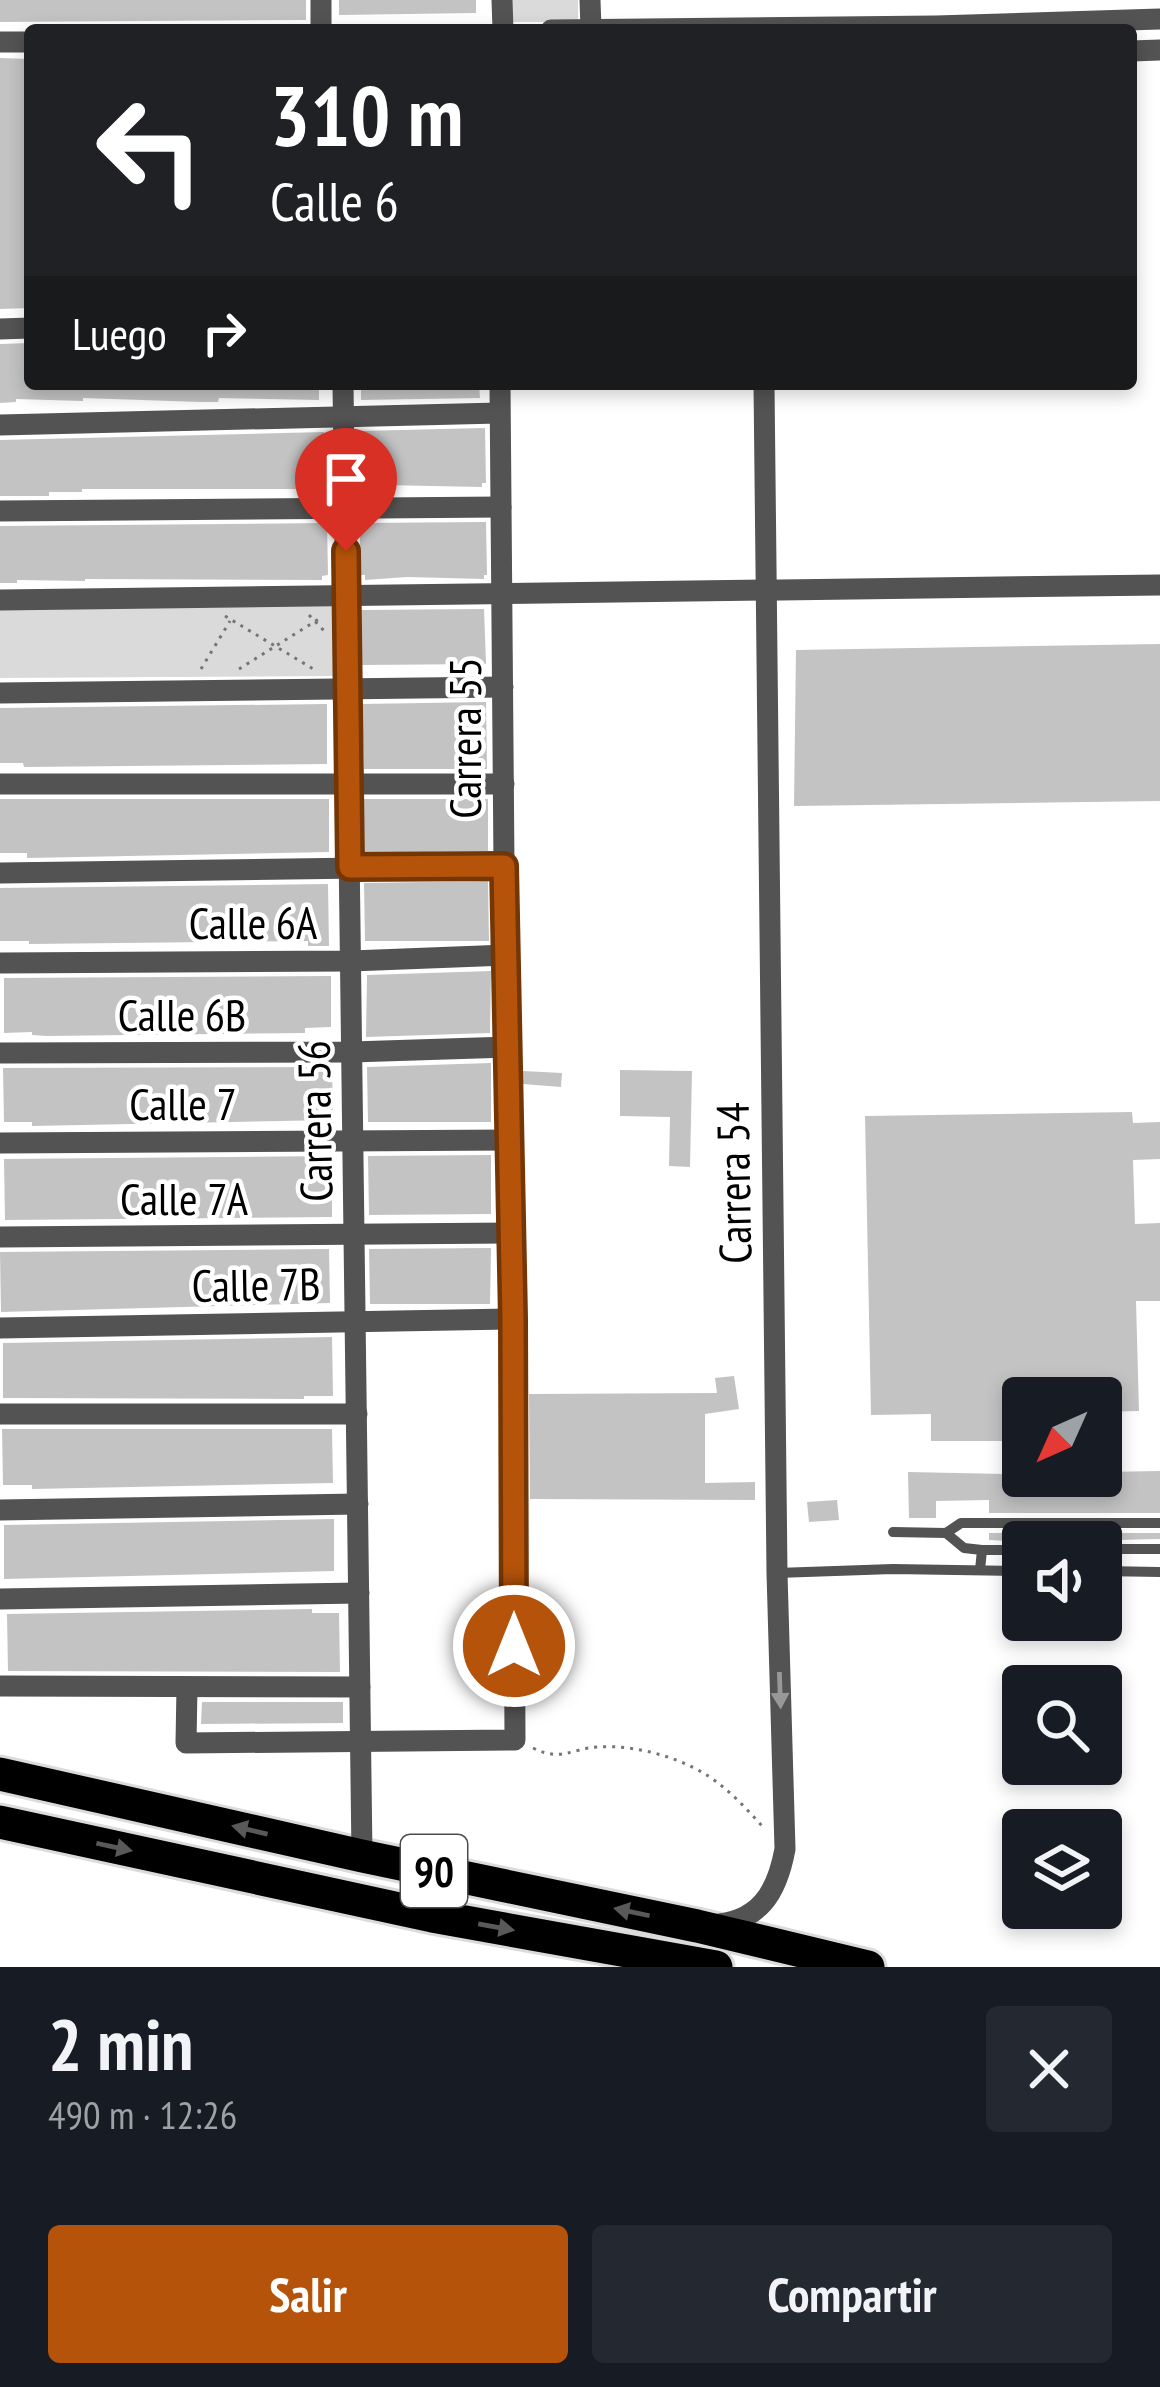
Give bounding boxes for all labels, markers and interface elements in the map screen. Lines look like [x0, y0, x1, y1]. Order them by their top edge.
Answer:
text: 310 m [270, 60, 463, 169]
icon: left [72, 72, 228, 228]
text: Calle 6 [270, 166, 399, 236]
icon: right [191, 300, 257, 366]
text: Luego [72, 304, 167, 362]
pin [295, 428, 397, 551]
icon: arrive [313, 446, 379, 512]
street label: Carrera 55 [435, 657, 493, 819]
street label: Calle 6A [189, 893, 318, 951]
street label: Calle 6B [118, 985, 246, 1043]
street label: Carrera 56 [284, 1040, 344, 1202]
street label: Calle 7 [129, 1074, 237, 1132]
street label: Carrera 54 [703, 1102, 763, 1264]
street label: Calle 7A [120, 1169, 249, 1227]
street label: Calle 7B [191, 1254, 321, 1314]
north arrow [1002, 1377, 1122, 1497]
map controls [1002, 1377, 1122, 1929]
button: sound [1002, 1521, 1122, 1641]
position arrow [451, 1583, 577, 1709]
button: search [1002, 1665, 1122, 1785]
one-way arrow [771, 1672, 790, 1710]
button: layers [1002, 1809, 1122, 1929]
one-way arrow [231, 1820, 269, 1839]
road number: 90 [401, 1835, 467, 1907]
one-way arrow [96, 1838, 134, 1857]
one-way arrow [612, 1902, 650, 1921]
one-way arrow [478, 1918, 515, 1937]
text: 2 min [48, 1997, 193, 2090]
button: close [986, 2006, 1112, 2132]
text: 490 m · 12:26 [48, 2089, 237, 2140]
button: Salir [48, 2225, 568, 2363]
button: Compartir [592, 2225, 1112, 2363]

